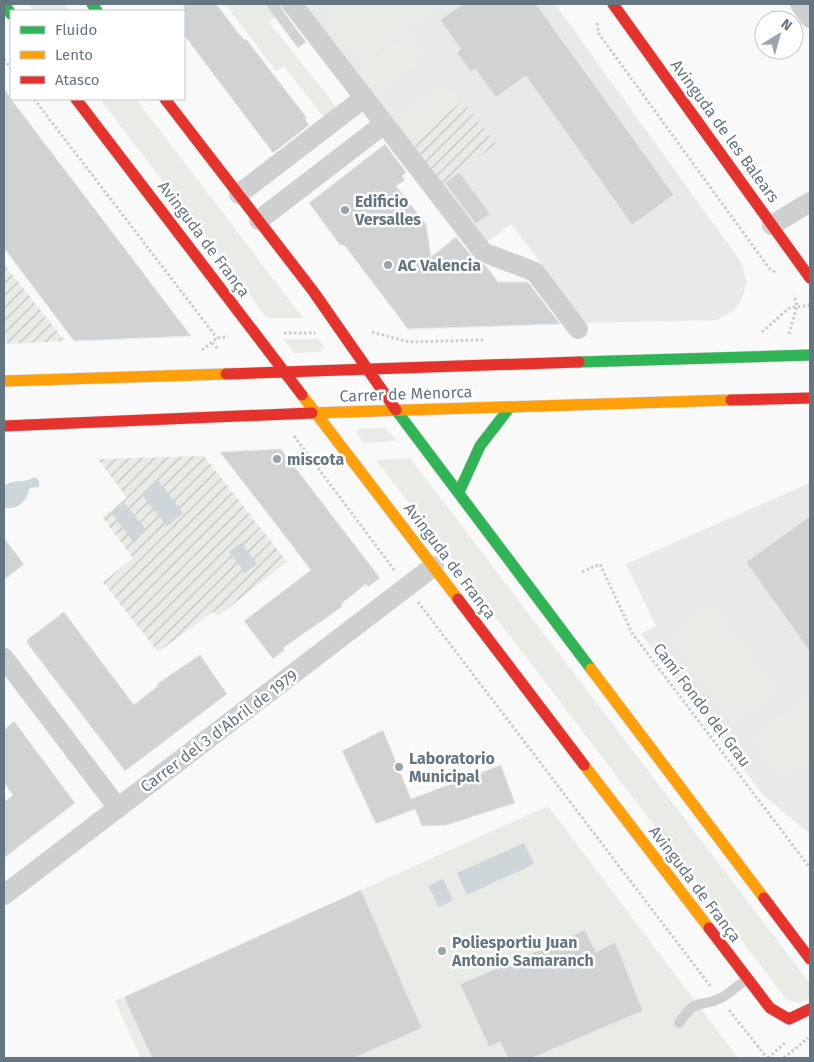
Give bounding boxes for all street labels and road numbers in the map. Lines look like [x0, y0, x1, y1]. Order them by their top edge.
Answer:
street label: Avinguda de les Balears [667, 56, 783, 206]
street label: Avinguda de França [153, 177, 254, 301]
street label: Carrer de Menorca [339, 382, 473, 406]
street label: Avinguda de França [399, 499, 500, 623]
street label: Camí Fondo del Grau [649, 639, 755, 771]
street label: Carrer del 3 d'Abril de 1979 [137, 666, 301, 796]
street label: Avinguda de França [644, 822, 745, 946]

